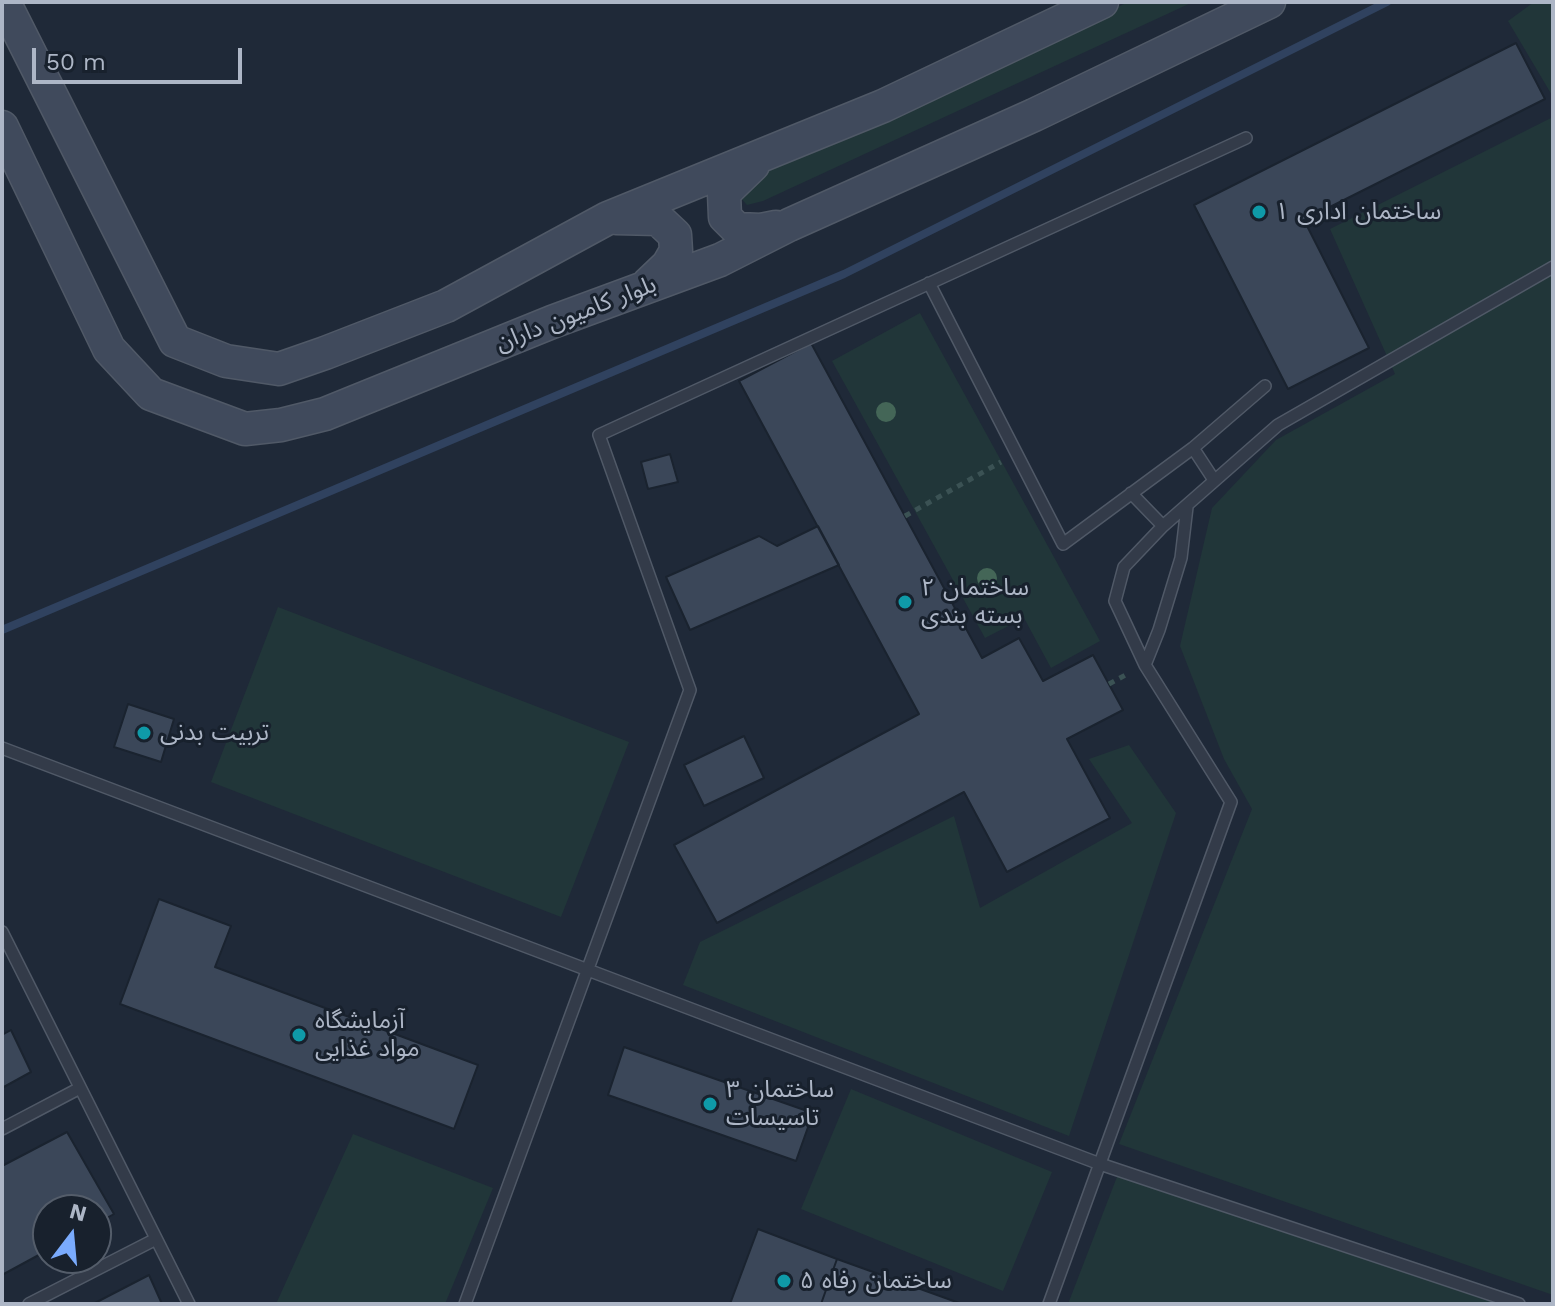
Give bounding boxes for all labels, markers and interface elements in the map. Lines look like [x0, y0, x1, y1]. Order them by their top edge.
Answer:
scale bar [36, 32, 246, 82]
text: 50 m [46, 48, 106, 76]
place label: ۱ ساختمان اداری [1275, 198, 1441, 226]
marker: ۱ ساختمان اداری [1250, 203, 1268, 221]
street label: بلوار کامیون داران [492, 270, 660, 358]
place label: ۲ ساختمان بسته بندی [921, 574, 1029, 630]
marker: ۲ ساختمان بسته بندی [896, 593, 914, 611]
place label: تربیت بدنی [160, 719, 269, 747]
marker: تربیت بدنی [135, 724, 153, 742]
place label: آزمایشگاه مواد غذایی [315, 1007, 420, 1063]
marker: آزمایشگاه مواد غذایی [290, 1026, 308, 1044]
place label: ۳ ساختمان تاسیسات [726, 1076, 834, 1132]
marker: ۳ ساختمان تاسیسات [701, 1095, 719, 1113]
north arrow [32, 1194, 112, 1274]
text: N [67, 1198, 89, 1227]
place label: ۵ ساختمان رفاه [800, 1267, 952, 1295]
marker: ۵ ساختمان رفاه [775, 1272, 793, 1290]

